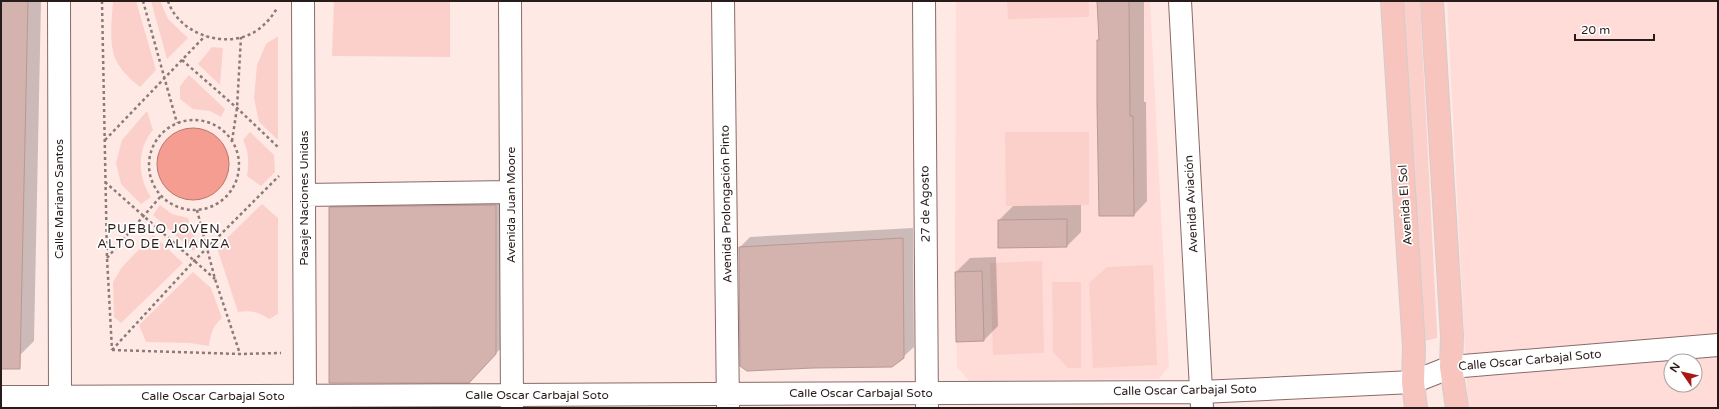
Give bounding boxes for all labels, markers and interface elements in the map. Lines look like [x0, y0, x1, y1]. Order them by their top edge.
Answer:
scale bar [1575, 16, 1654, 42]
text: 20 m [1581, 23, 1610, 37]
street label: Avenida Prolongación Pinto [718, 125, 734, 283]
street label: Pasaje Naciones Unidas [297, 130, 311, 266]
street label: Calle Mariano Santos [52, 139, 66, 259]
street label: Avenida Juan Moore [504, 146, 518, 263]
street label: Avenida Aviación [1181, 155, 1201, 253]
street label: Avenida El Sol [1395, 164, 1415, 246]
street label: 27 de Agosto [917, 165, 933, 243]
district label: PUEBLO JOVEN ALTO DE ALIANZA [97, 221, 231, 252]
street label: Calle Oscar Carbajal Soto [1458, 347, 1602, 373]
north arrow [1663, 353, 1703, 393]
text: N [1667, 360, 1683, 375]
street label: Calle Oscar Carbajal Soto [1113, 382, 1257, 398]
street label: Calle Oscar Carbajal Soto [789, 386, 933, 400]
street label: Calle Oscar Carbajal Soto [465, 388, 609, 402]
street label: Calle Oscar Carbajal Soto [141, 389, 285, 403]

